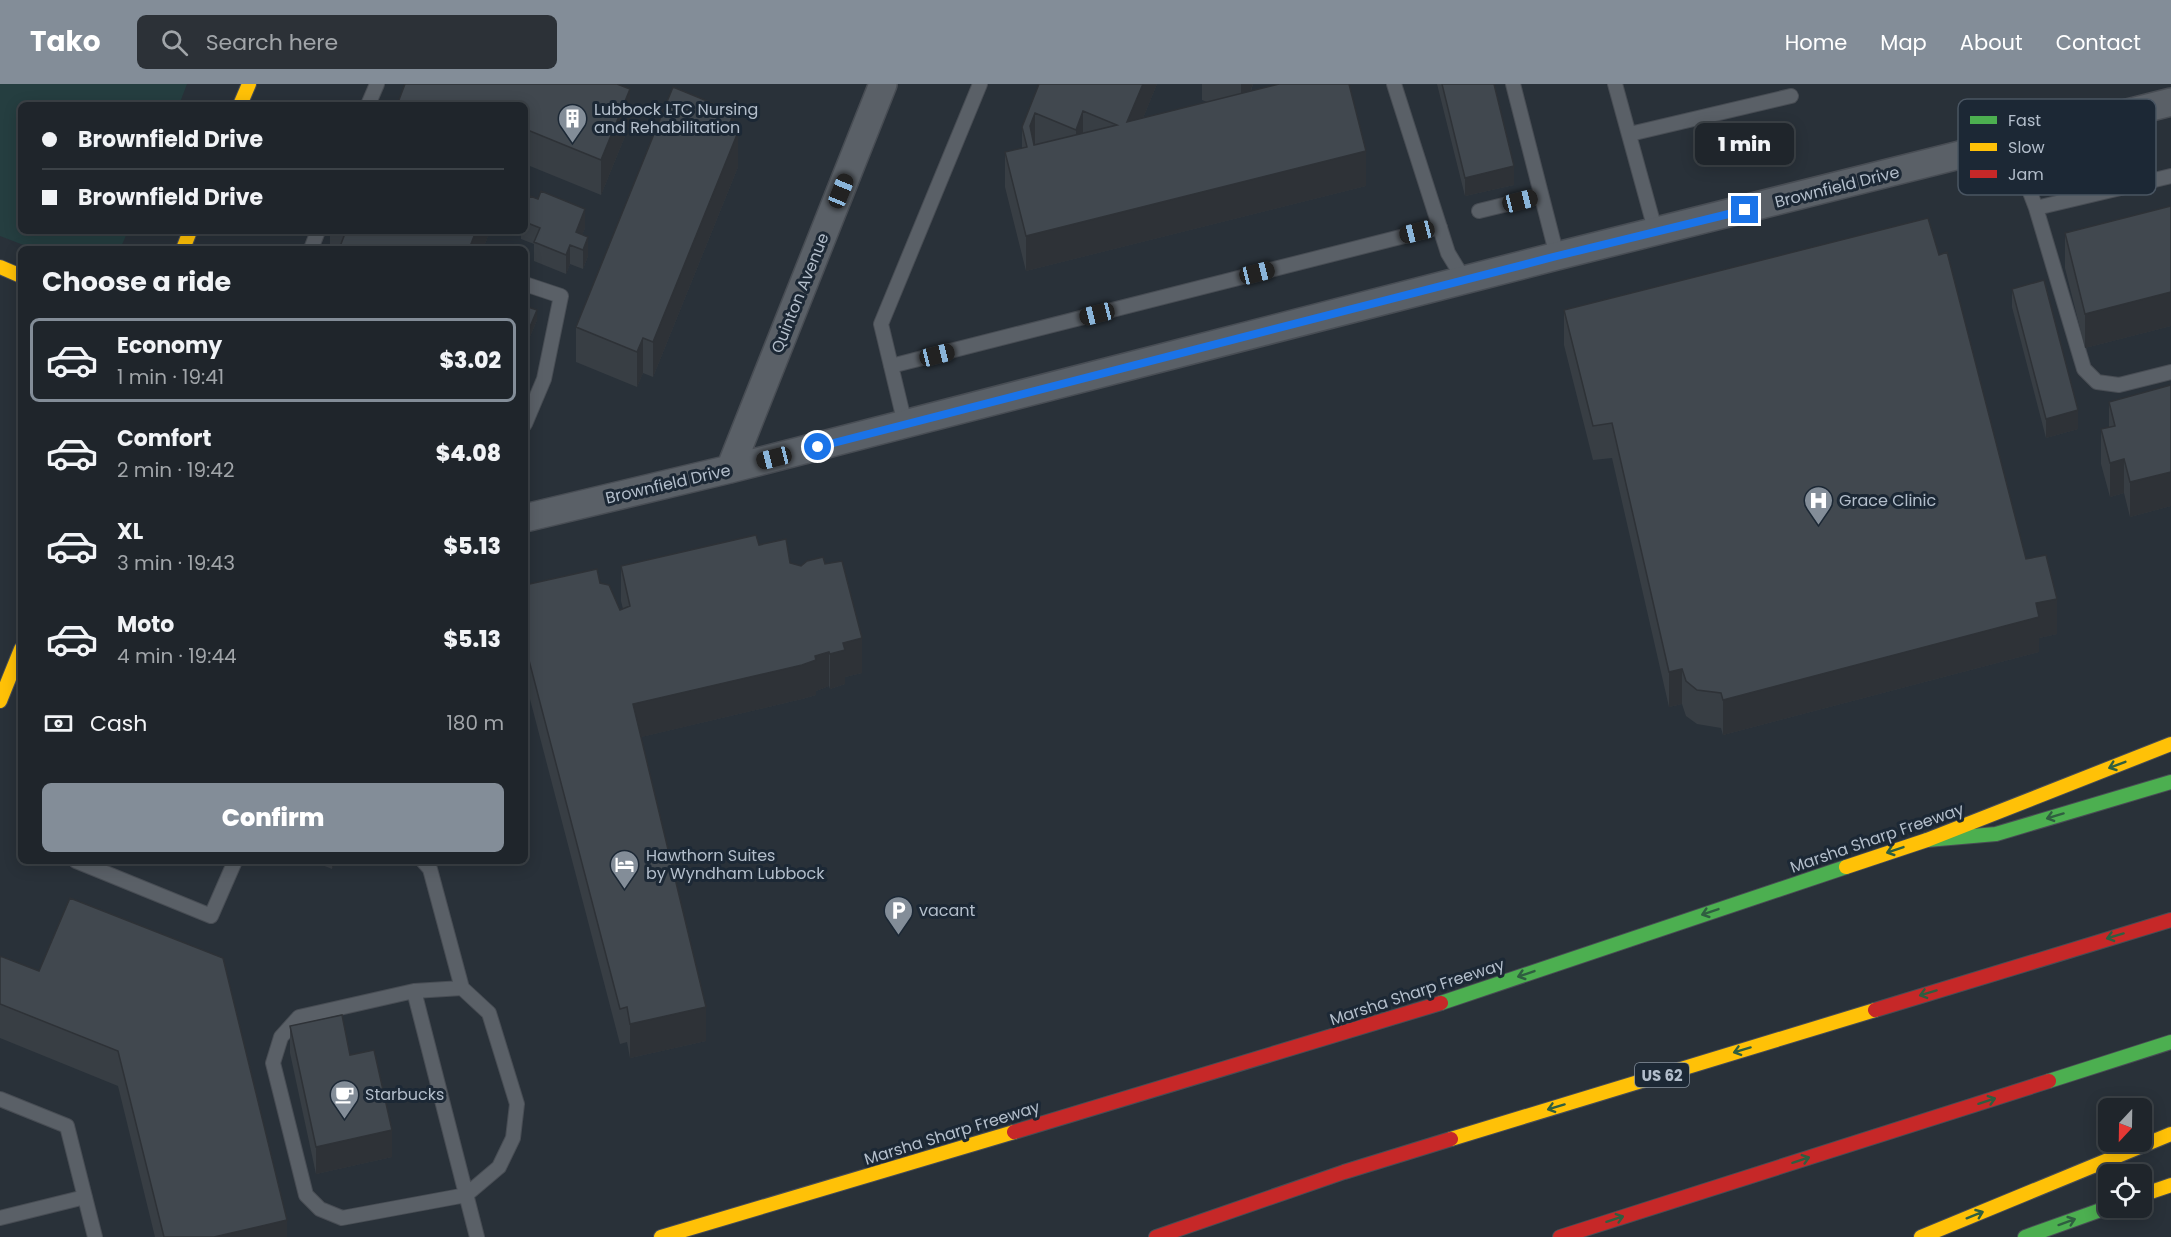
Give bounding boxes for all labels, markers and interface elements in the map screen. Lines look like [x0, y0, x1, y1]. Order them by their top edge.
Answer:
search box [137, 15, 557, 69]
text: Tako [30, 22, 101, 61]
icon: search [158, 26, 191, 59]
text: Search here [206, 27, 338, 58]
text: Home [1785, 28, 1847, 57]
text: Map [1880, 28, 1927, 57]
text: About [1960, 28, 2023, 57]
text: Contact [2056, 28, 2141, 57]
place label: Lubbock LTC Nursing and Rehabilitation [594, 98, 758, 139]
legend [1958, 99, 2156, 195]
building icon: Lubbock LTC Nursing and Rehabilitation [557, 102, 589, 144]
text: Fast [2008, 109, 2041, 132]
callout: 1 min [1696, 123, 1794, 165]
text: Brownfield Drive [78, 124, 263, 155]
text: 1 min [1718, 130, 1771, 158]
text: Slow [2008, 136, 2045, 159]
street label: Brownfield Drive [1772, 160, 1902, 214]
text: Jam [2008, 163, 2044, 186]
car [826, 171, 856, 211]
text: Brownfield Drive [78, 182, 263, 213]
car [1500, 188, 1540, 214]
route end [1731, 196, 1758, 223]
car [1397, 219, 1437, 245]
street label: Quinton Avenue [765, 229, 835, 357]
car [1237, 260, 1277, 286]
text: Choose a ride [42, 263, 231, 300]
car [1077, 301, 1117, 327]
text: Economy [117, 330, 222, 361]
icon: car [45, 333, 99, 387]
car [917, 342, 957, 368]
text: $3.02 [439, 345, 501, 376]
text: 1 min · 19:41 [117, 363, 224, 391]
text: Comfort [117, 423, 211, 454]
icon: car [45, 426, 99, 480]
route start [804, 433, 831, 460]
text: $4.08 [436, 438, 501, 469]
car [754, 445, 794, 471]
text: 2 min · 19:42 [117, 456, 234, 484]
street label: Brownfield Drive [603, 458, 733, 510]
hospital icon: Grace Clinic [1802, 484, 1834, 526]
place label: Grace Clinic [1839, 489, 1937, 512]
text: XL [117, 516, 143, 547]
icon: car [45, 519, 99, 573]
text: $5.13 [443, 531, 501, 562]
text: 3 min · 19:43 [117, 549, 235, 577]
text: Moto [117, 609, 174, 640]
icon: car [45, 612, 99, 666]
text: $5.13 [443, 624, 501, 655]
text: 4 min · 19:44 [117, 642, 237, 670]
icon: cash [42, 707, 75, 740]
text: Cash [90, 708, 147, 739]
text: 180 m [446, 709, 504, 737]
one-way arrow [2108, 761, 2126, 772]
button: Confirm [42, 783, 504, 852]
street label: Marsha Sharp Freeway [1787, 797, 1967, 879]
one-way arrow [2046, 811, 2065, 822]
place label: Hawthorn Suites by Wyndham Lubbock [646, 844, 825, 885]
one-way arrow [1886, 846, 1905, 857]
hotel icon: Hawthorn Suites by Wyndham Lubbock [609, 848, 641, 890]
parking icon: vacant [882, 894, 914, 936]
place label: vacant [919, 899, 976, 922]
one-way arrow [1701, 908, 1720, 919]
one-way arrow [2106, 931, 2125, 942]
street label: Marsha Sharp Freeway [1327, 953, 1507, 1031]
one-way arrow [1517, 970, 1535, 981]
one-way arrow [1919, 988, 1938, 999]
one-way arrow [1733, 1045, 1752, 1056]
road number: US 62 [1635, 1063, 1689, 1087]
cafe icon: Starbucks [328, 1078, 360, 1120]
place label: Starbucks [365, 1083, 444, 1106]
one-way arrow [1977, 1094, 1996, 1105]
street label: Marsha Sharp Freeway [861, 1095, 1043, 1171]
north arrow [2098, 1098, 2152, 1152]
map controls [2098, 1098, 2152, 1218]
one-way arrow [1547, 1103, 1566, 1114]
one-way arrow [1791, 1154, 1810, 1165]
button: locate [2098, 1164, 2152, 1218]
one-way arrow [1965, 1209, 1984, 1220]
one-way arrow [1605, 1213, 1624, 1224]
one-way arrow [2057, 1215, 2076, 1226]

